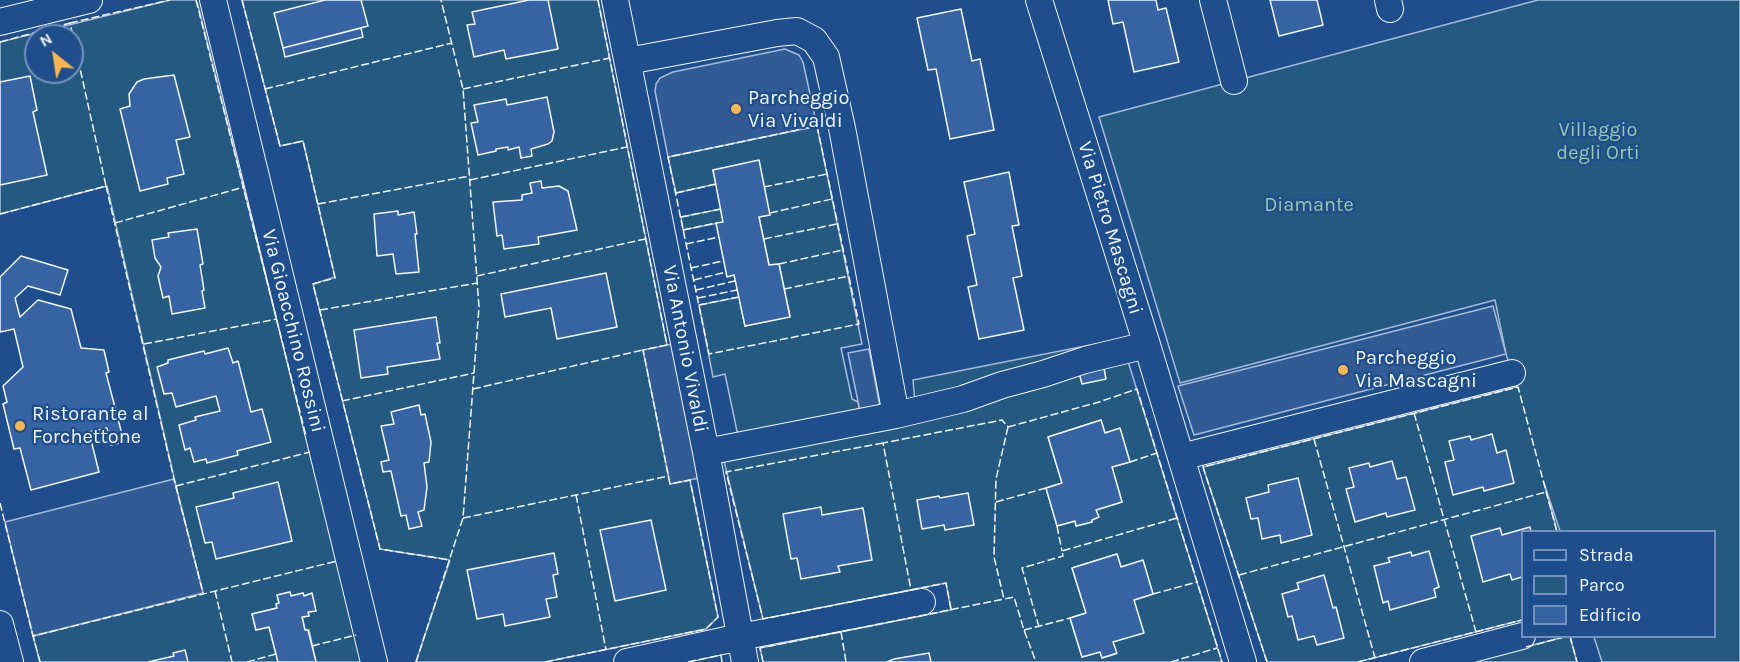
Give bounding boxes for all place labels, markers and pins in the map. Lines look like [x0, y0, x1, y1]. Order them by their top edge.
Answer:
place label: Parcheggio Via Vivaldi [748, 86, 849, 133]
marker: Parcheggio Via Vivaldi [729, 102, 743, 116]
place label: Parcheggio Via Mascagni [1355, 346, 1477, 393]
marker: Parcheggio Via Mascagni [1336, 363, 1350, 377]
place label: Ristorante al Forchettone [32, 402, 149, 449]
marker: Ristorante al Forchettone [13, 419, 27, 433]

